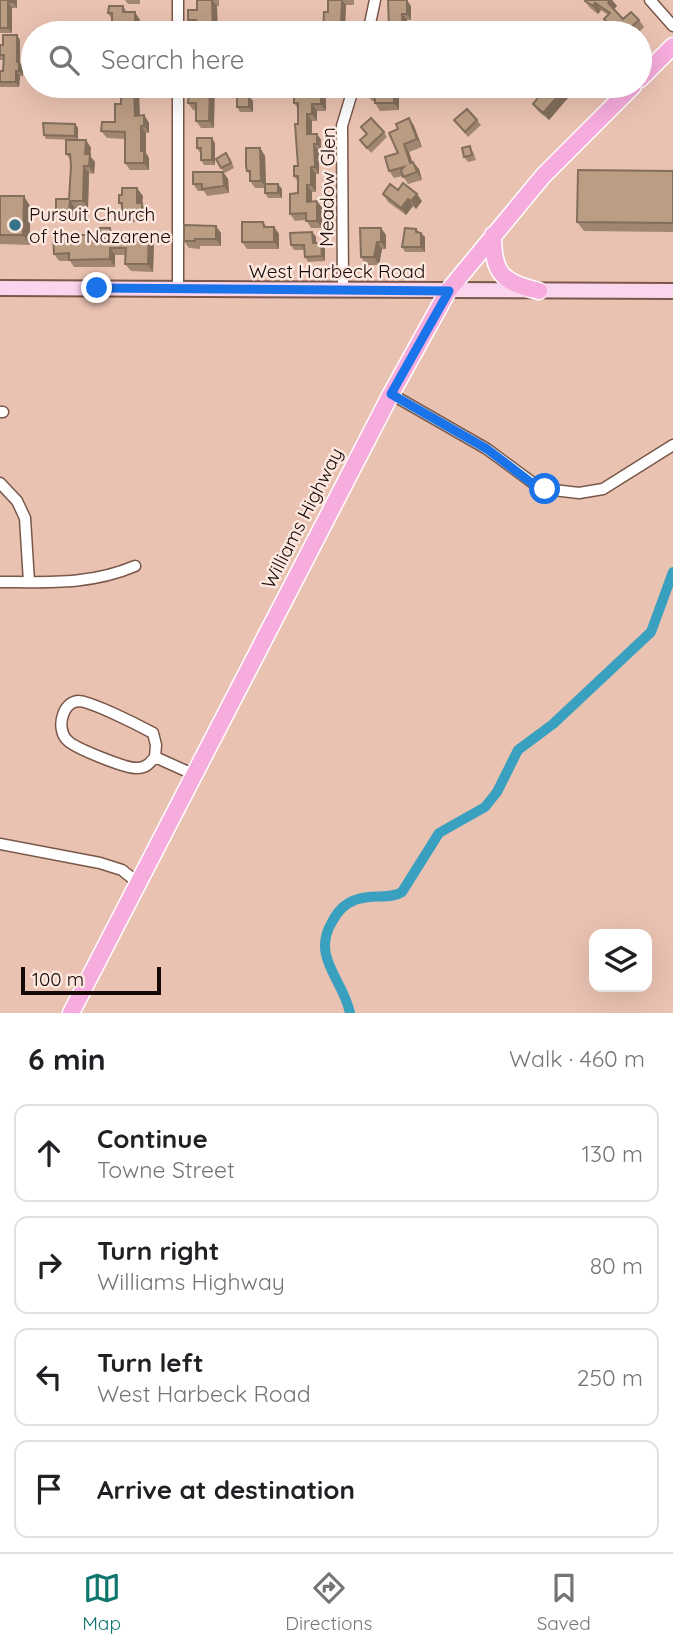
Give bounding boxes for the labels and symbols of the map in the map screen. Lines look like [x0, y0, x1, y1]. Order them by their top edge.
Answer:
street label: Meadow Glen [314, 127, 340, 247]
place label: Pursuit Church of the Nazarene [29, 202, 171, 248]
marker: Pursuit Church of the Nazarene [7, 217, 23, 233]
street label: West Harbeck Road [249, 259, 425, 283]
route end [81, 272, 112, 303]
street label: Williams Highway [256, 443, 348, 593]
route start [529, 473, 560, 504]
scale bar [21, 964, 161, 996]

